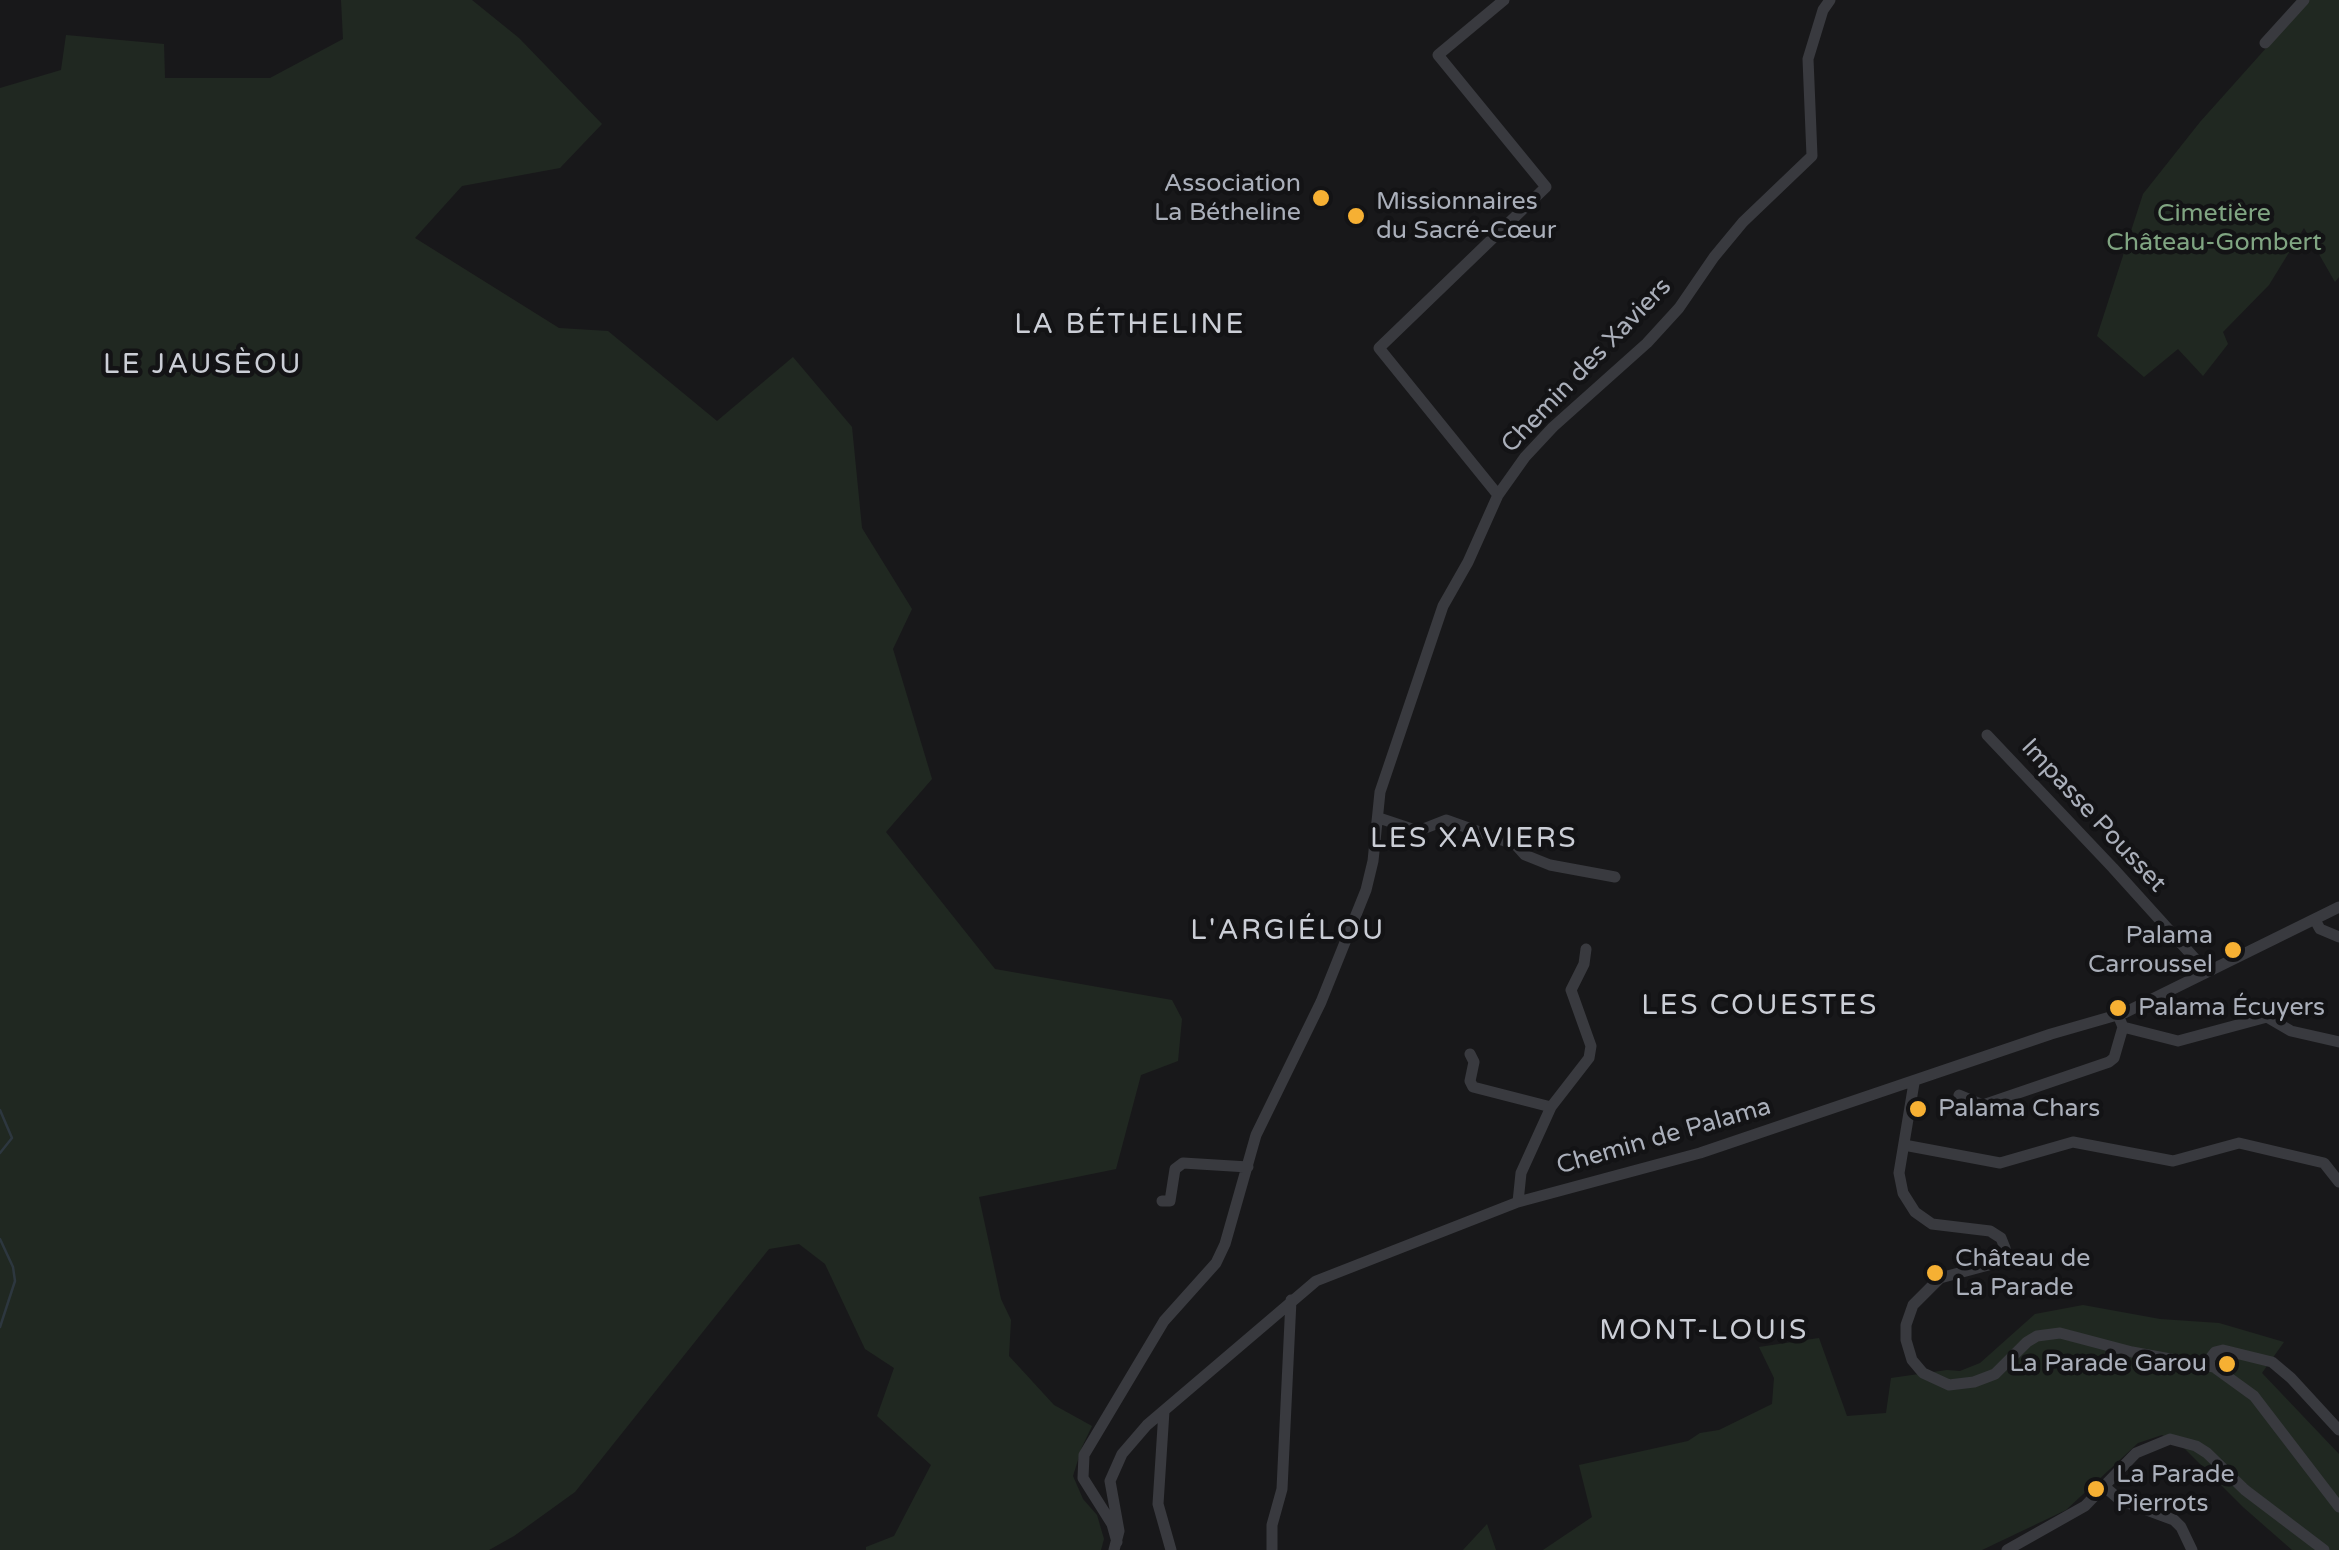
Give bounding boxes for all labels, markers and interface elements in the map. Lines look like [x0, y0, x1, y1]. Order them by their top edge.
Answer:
place label: Association La Bétheline [1154, 169, 1301, 228]
marker: Association La Bétheline [1310, 187, 1332, 209]
place label: Missionnaires du Sacré-Cœur [1376, 187, 1556, 246]
park label: Cimetière Château-Gombert [2106, 199, 2322, 258]
marker: Missionnaires du Sacré-Cœur [1345, 205, 1367, 227]
street label: Chemin des Xaviers [1496, 272, 1678, 460]
district label: LA BÉTHELINE [1014, 309, 1246, 343]
district label: LE JAUSÈOU [103, 349, 303, 383]
street label: Impasse Pousset [2014, 733, 2172, 899]
district label: LES XAVIERS [1370, 823, 1578, 857]
district label: L'ARGIÉLOU [1190, 915, 1386, 949]
place label: Palama Carroussel [2088, 921, 2213, 980]
marker: Palama Carroussel [2222, 939, 2244, 961]
district label: LES COUESTES [1641, 990, 1879, 1024]
place label: Palama Écuyers [2138, 993, 2325, 1023]
marker: Palama Écuyers [2107, 997, 2129, 1019]
street label: Chemin de Palama [1553, 1092, 1775, 1182]
place label: Palama Chars [1938, 1094, 2100, 1124]
marker: Palama Chars [1907, 1098, 1929, 1120]
place label: Château de La Parade [1955, 1244, 2090, 1303]
marker: Château de La Parade [1924, 1262, 1946, 1284]
district label: MONT-LOUIS [1599, 1315, 1809, 1349]
place label: La Parade Garou [2009, 1349, 2207, 1379]
marker: La Parade Garou [2216, 1353, 2238, 1375]
place label: La Parade Pierrots [2116, 1460, 2235, 1519]
marker: La Parade Pierrots [2085, 1478, 2107, 1500]

